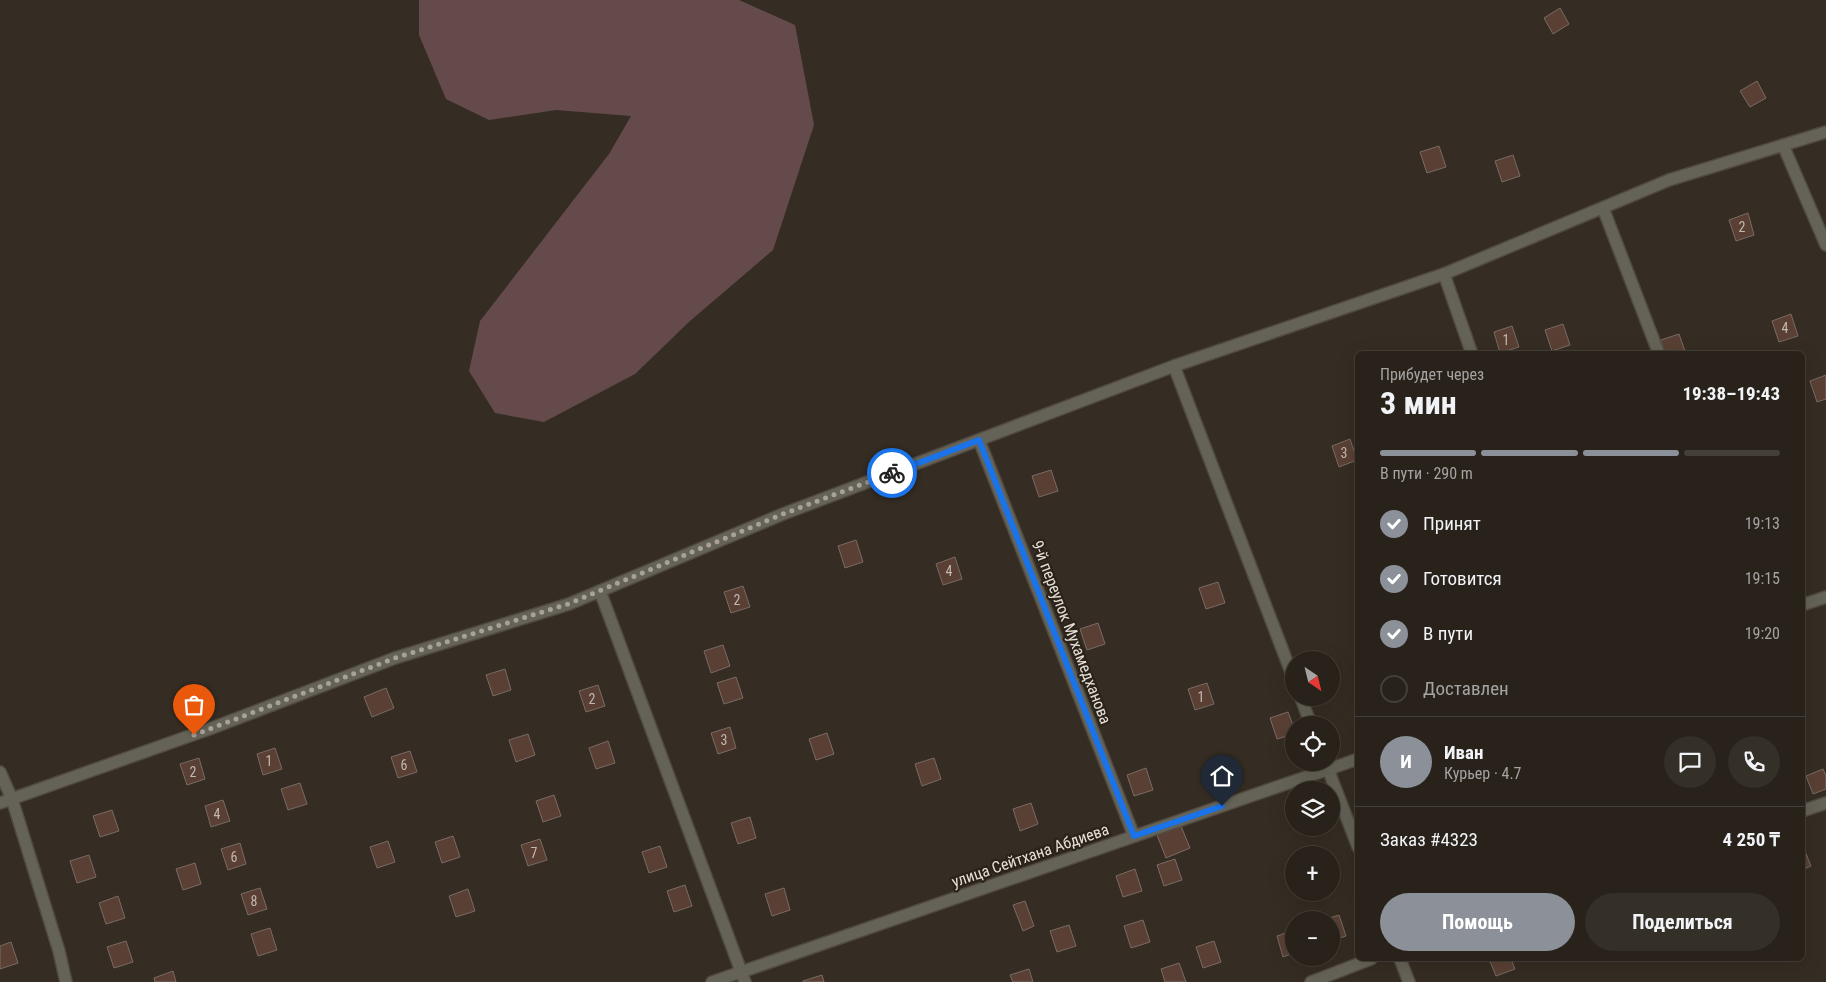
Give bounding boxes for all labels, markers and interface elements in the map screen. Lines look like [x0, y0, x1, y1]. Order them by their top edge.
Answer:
house number: 2 [1739, 219, 1746, 235]
house number: 4 [1782, 320, 1789, 336]
house number: 1 [1503, 332, 1509, 348]
text: Прибудет через [1380, 365, 1484, 384]
text: 19:38–19:43 [1682, 382, 1780, 405]
text: 3 мин [1380, 384, 1457, 422]
house number: 3 [1341, 445, 1347, 461]
courier [867, 448, 917, 498]
icon: bike [878, 459, 906, 487]
text: В пути · 290 m [1380, 464, 1473, 483]
icon: check [1380, 510, 1408, 538]
text: Принят [1423, 512, 1481, 535]
text: 19:13 [1745, 514, 1780, 533]
street label: 9-й переулок Мухамедханова [1028, 538, 1115, 727]
house number: 4 [946, 563, 953, 579]
icon: check [1380, 565, 1408, 593]
text: Готовится [1423, 567, 1502, 590]
text: 19:15 [1745, 569, 1780, 588]
house number: 2 [734, 592, 741, 608]
icon: check [1380, 620, 1408, 648]
text: В пути [1423, 622, 1473, 645]
text: 19:20 [1745, 624, 1780, 643]
north arrow [1285, 651, 1340, 706]
map controls [1285, 651, 1340, 966]
text: Доставлен [1423, 677, 1509, 700]
pin [173, 684, 215, 735]
house number: 1 [1198, 689, 1204, 705]
icon: bag [180, 691, 208, 719]
house number: 2 [589, 691, 596, 707]
button: locate [1285, 716, 1340, 771]
house number: 3 [721, 732, 727, 748]
button: chat [1664, 736, 1716, 788]
button: phone [1728, 736, 1780, 788]
text: Иван [1444, 741, 1483, 764]
text: И [1400, 750, 1412, 773]
house number: 1 [266, 753, 272, 769]
pin [1201, 755, 1243, 806]
house number: 6 [401, 757, 408, 773]
icon: home [1208, 762, 1236, 790]
house number: 2 [190, 764, 197, 780]
text: Курьер · 4.7 [1444, 764, 1522, 783]
button: layers [1285, 781, 1340, 836]
house number: 4 [214, 806, 221, 822]
street label: улица Сейтхана Абдиева [949, 820, 1111, 891]
text: Заказ #4323 [1380, 828, 1478, 851]
text: 4 250 ₸ [1722, 828, 1780, 851]
house number: 7 [531, 845, 538, 861]
button: + [1285, 846, 1340, 901]
house number: 6 [231, 849, 238, 865]
house number: 8 [251, 893, 258, 909]
button: Помощь [1380, 893, 1575, 951]
button: Поделиться [1585, 893, 1780, 951]
button: − [1285, 911, 1340, 966]

